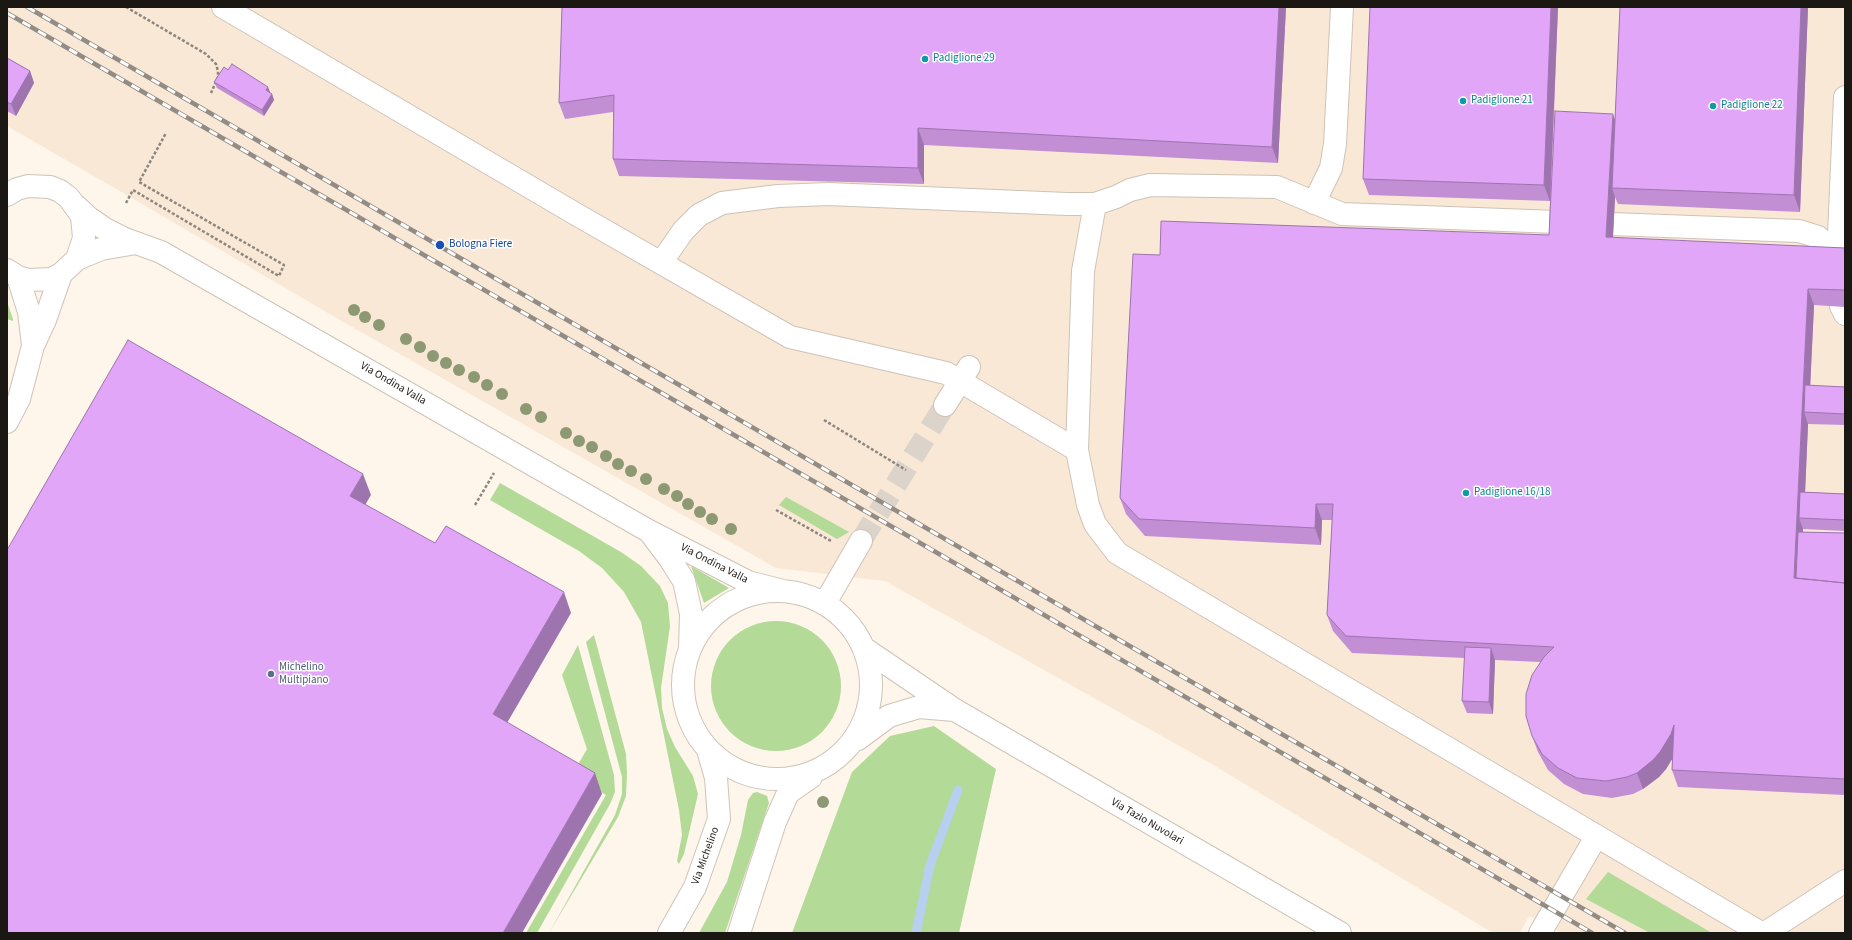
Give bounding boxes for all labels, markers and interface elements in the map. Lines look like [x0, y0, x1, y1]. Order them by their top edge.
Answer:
place label: Padiglione 29 [933, 52, 995, 66]
marker: Padiglione 29 [920, 54, 930, 64]
place label: Padiglione 21 [1471, 94, 1533, 108]
marker: Padiglione 21 [1458, 96, 1468, 106]
place label: Padiglione 22 [1721, 99, 1783, 113]
marker: Padiglione 22 [1708, 101, 1718, 111]
place label: Bologna Fiere [449, 238, 512, 252]
marker: Bologna Fiere [434, 239, 446, 251]
street label: Via Ondina Valla [358, 360, 428, 408]
place label: Padiglione 16/18 [1474, 486, 1551, 500]
marker: Padiglione 16/18 [1461, 488, 1471, 498]
street label: Via Ondina Valla [678, 541, 750, 587]
place label: Michelino Multipiano [279, 661, 329, 687]
marker: Michelino Multipiano [266, 669, 276, 679]
street label: Via Tazio Nuvolari [1108, 796, 1186, 848]
street label: Via Michelino [689, 825, 723, 887]

